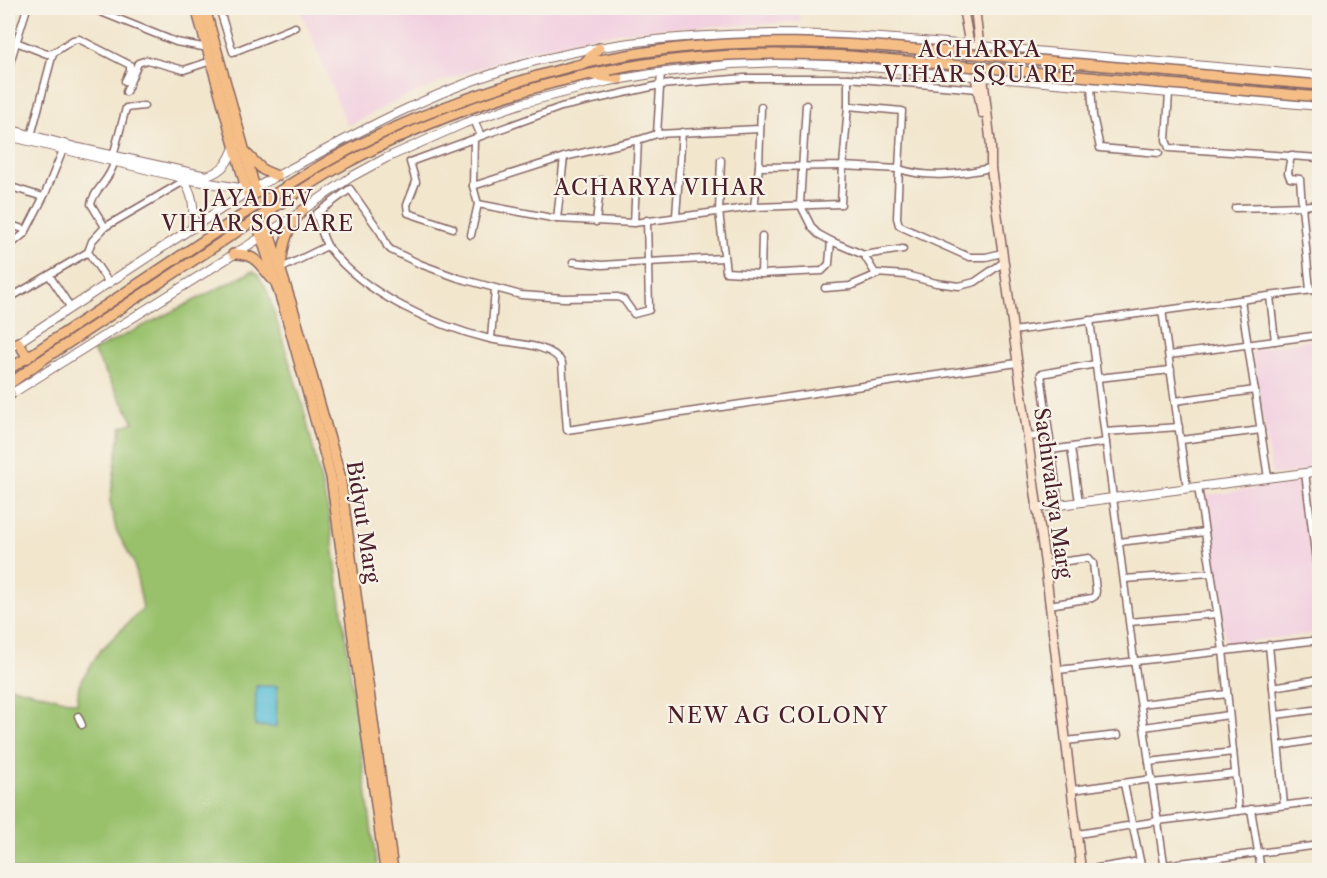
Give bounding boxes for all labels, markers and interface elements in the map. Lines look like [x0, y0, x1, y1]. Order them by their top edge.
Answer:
district label: ACHARYA VIHAR SQUARE [882, 36, 1077, 88]
district label: ACHARYA VIHAR [553, 174, 766, 201]
district label: JAYADEV VIHAR SQUARE [160, 185, 355, 237]
street label: Sachivalaya Marg [1029, 406, 1078, 581]
street label: Bidyut Marg [342, 459, 386, 586]
district label: NEW AG COLONY [667, 702, 889, 729]

